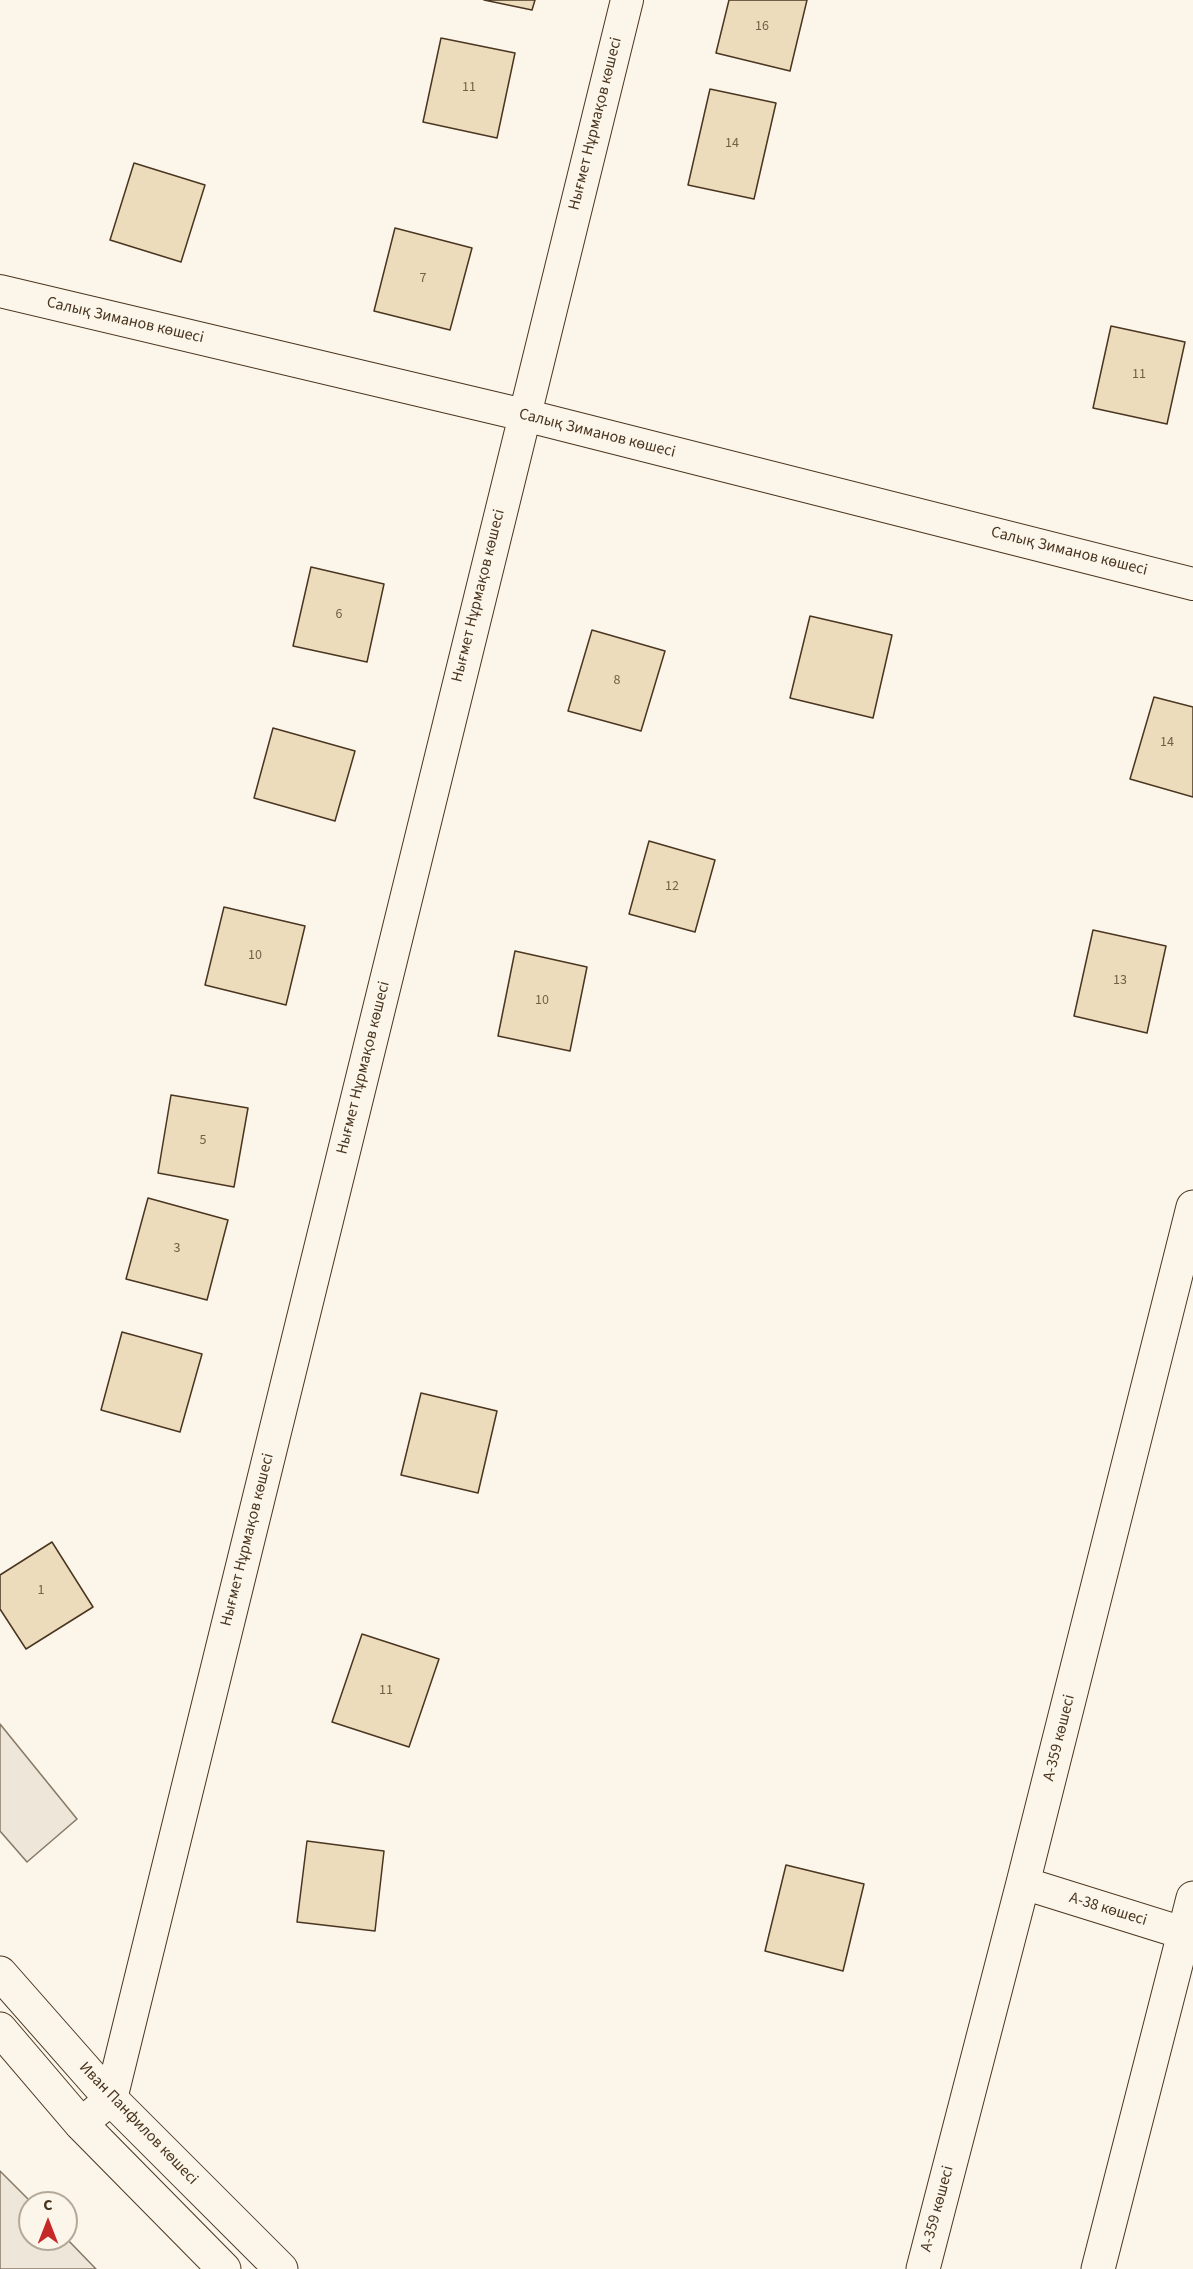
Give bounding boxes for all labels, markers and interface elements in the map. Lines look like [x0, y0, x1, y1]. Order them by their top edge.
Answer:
house number: 16 [755, 19, 769, 35]
street label: Нығмет Нұрмақов көшесі [565, 36, 627, 212]
house number: 11 [462, 80, 476, 96]
house number: 14 [725, 136, 739, 152]
house number: 7 [420, 271, 426, 287]
street label: Салық Зиманов көшесі [45, 294, 205, 348]
house number: 11 [1132, 367, 1146, 383]
street label: Салық Зиманов көшесі [517, 405, 677, 463]
street label: Нығмет Нұрмақов көшесі [448, 508, 510, 684]
street label: Салық Зиманов көшесі [989, 523, 1149, 581]
house number: 6 [336, 607, 342, 623]
house number: 8 [614, 673, 620, 689]
house number: 14 [1160, 735, 1174, 751]
house number: 12 [665, 879, 679, 895]
house number: 10 [248, 948, 262, 964]
house number: 13 [1113, 973, 1127, 989]
street label: Нығмет Нұрмақов көшесі [333, 980, 395, 1156]
house number: 10 [535, 993, 549, 1009]
house number: 5 [200, 1133, 206, 1149]
house number: 3 [174, 1241, 180, 1257]
street label: Нығмет Нұрмақов көшесі [217, 1452, 279, 1628]
house number: 1 [38, 1583, 44, 1599]
house number: 11 [379, 1683, 393, 1699]
street label: А-359 көшесі [1040, 1693, 1080, 1783]
street label: А-38 көшесі [1067, 1889, 1149, 1931]
street label: Иван Панфилов көшесі [74, 2059, 202, 2189]
street label: А-359 көшесі [917, 2164, 959, 2254]
north arrow [18, 2191, 78, 2251]
text: С [43, 2194, 53, 2216]

